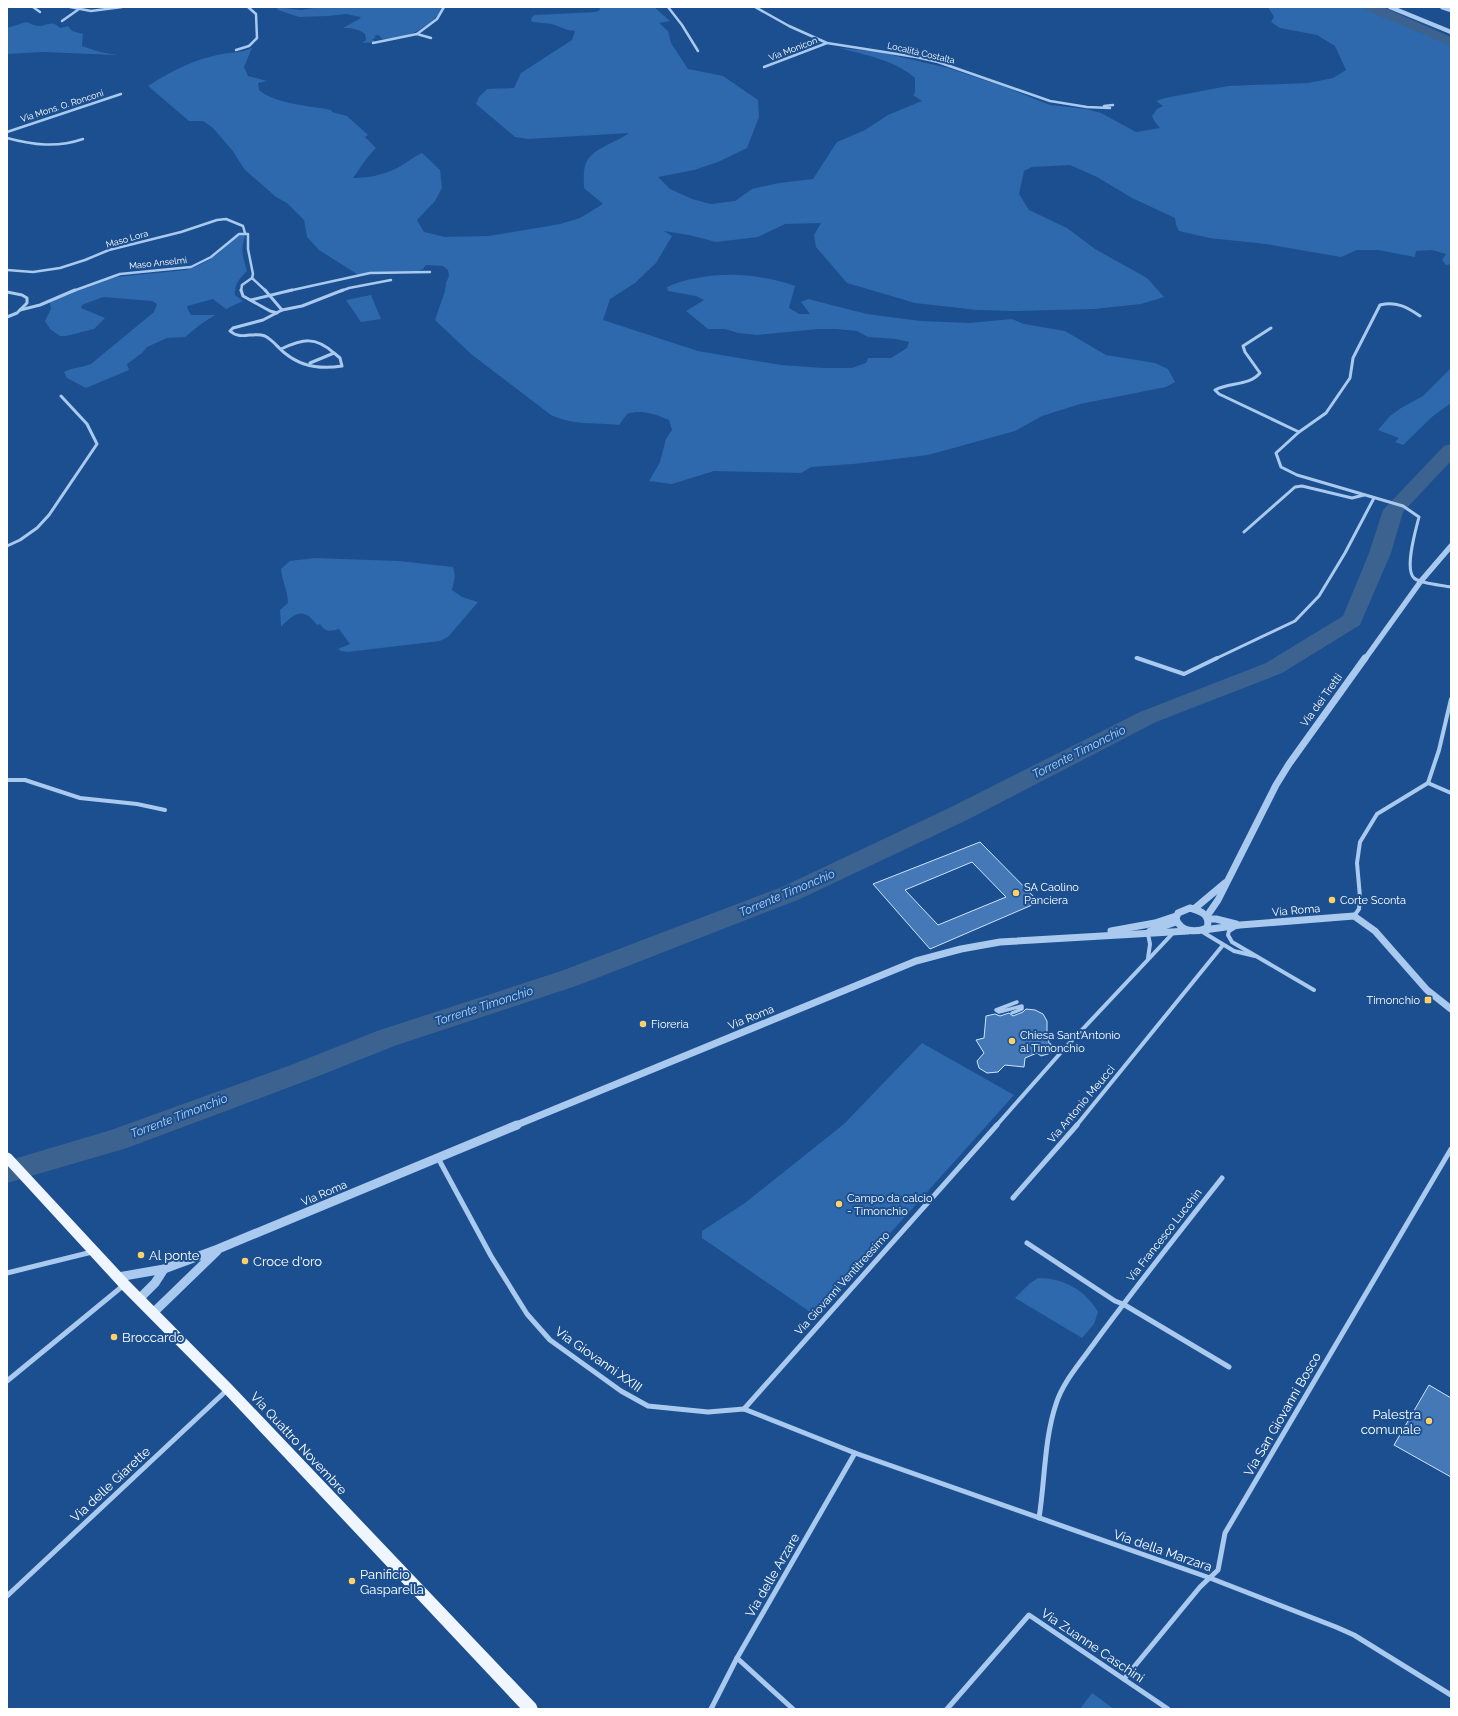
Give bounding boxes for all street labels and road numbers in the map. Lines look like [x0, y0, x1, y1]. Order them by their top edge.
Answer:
street label: Via Monicon [767, 35, 819, 63]
street label: Località Costalta [886, 40, 956, 66]
street label: Via Mons. O. Ronconi [19, 88, 105, 124]
street label: Maso Lora [105, 228, 149, 250]
street label: Maso Anselmi [129, 255, 187, 271]
street label: Via dei Tretti [1298, 671, 1345, 729]
street label: Via Roma [1271, 902, 1321, 919]
street label: Via Roma [726, 1002, 776, 1033]
street label: Via Antonio Meucci [1045, 1063, 1118, 1146]
street label: Via Roma [299, 1178, 349, 1209]
street label: Via Francesco Lucchin [1124, 1186, 1205, 1284]
street label: Via Giovanni Ventitreesimo [792, 1229, 893, 1338]
street label: Via Giovanni XXIII [552, 1324, 645, 1395]
street label: Via San Giovanni Bosco [1241, 1350, 1324, 1479]
street label: Via Quattro Novembre [247, 1389, 350, 1498]
street label: Via delle Giarette [67, 1443, 153, 1525]
street label: Via della Marzara [1112, 1527, 1214, 1574]
street label: Via delle Arzare [742, 1530, 803, 1620]
street label: Via Zuanne Caschini [1038, 1605, 1147, 1686]

